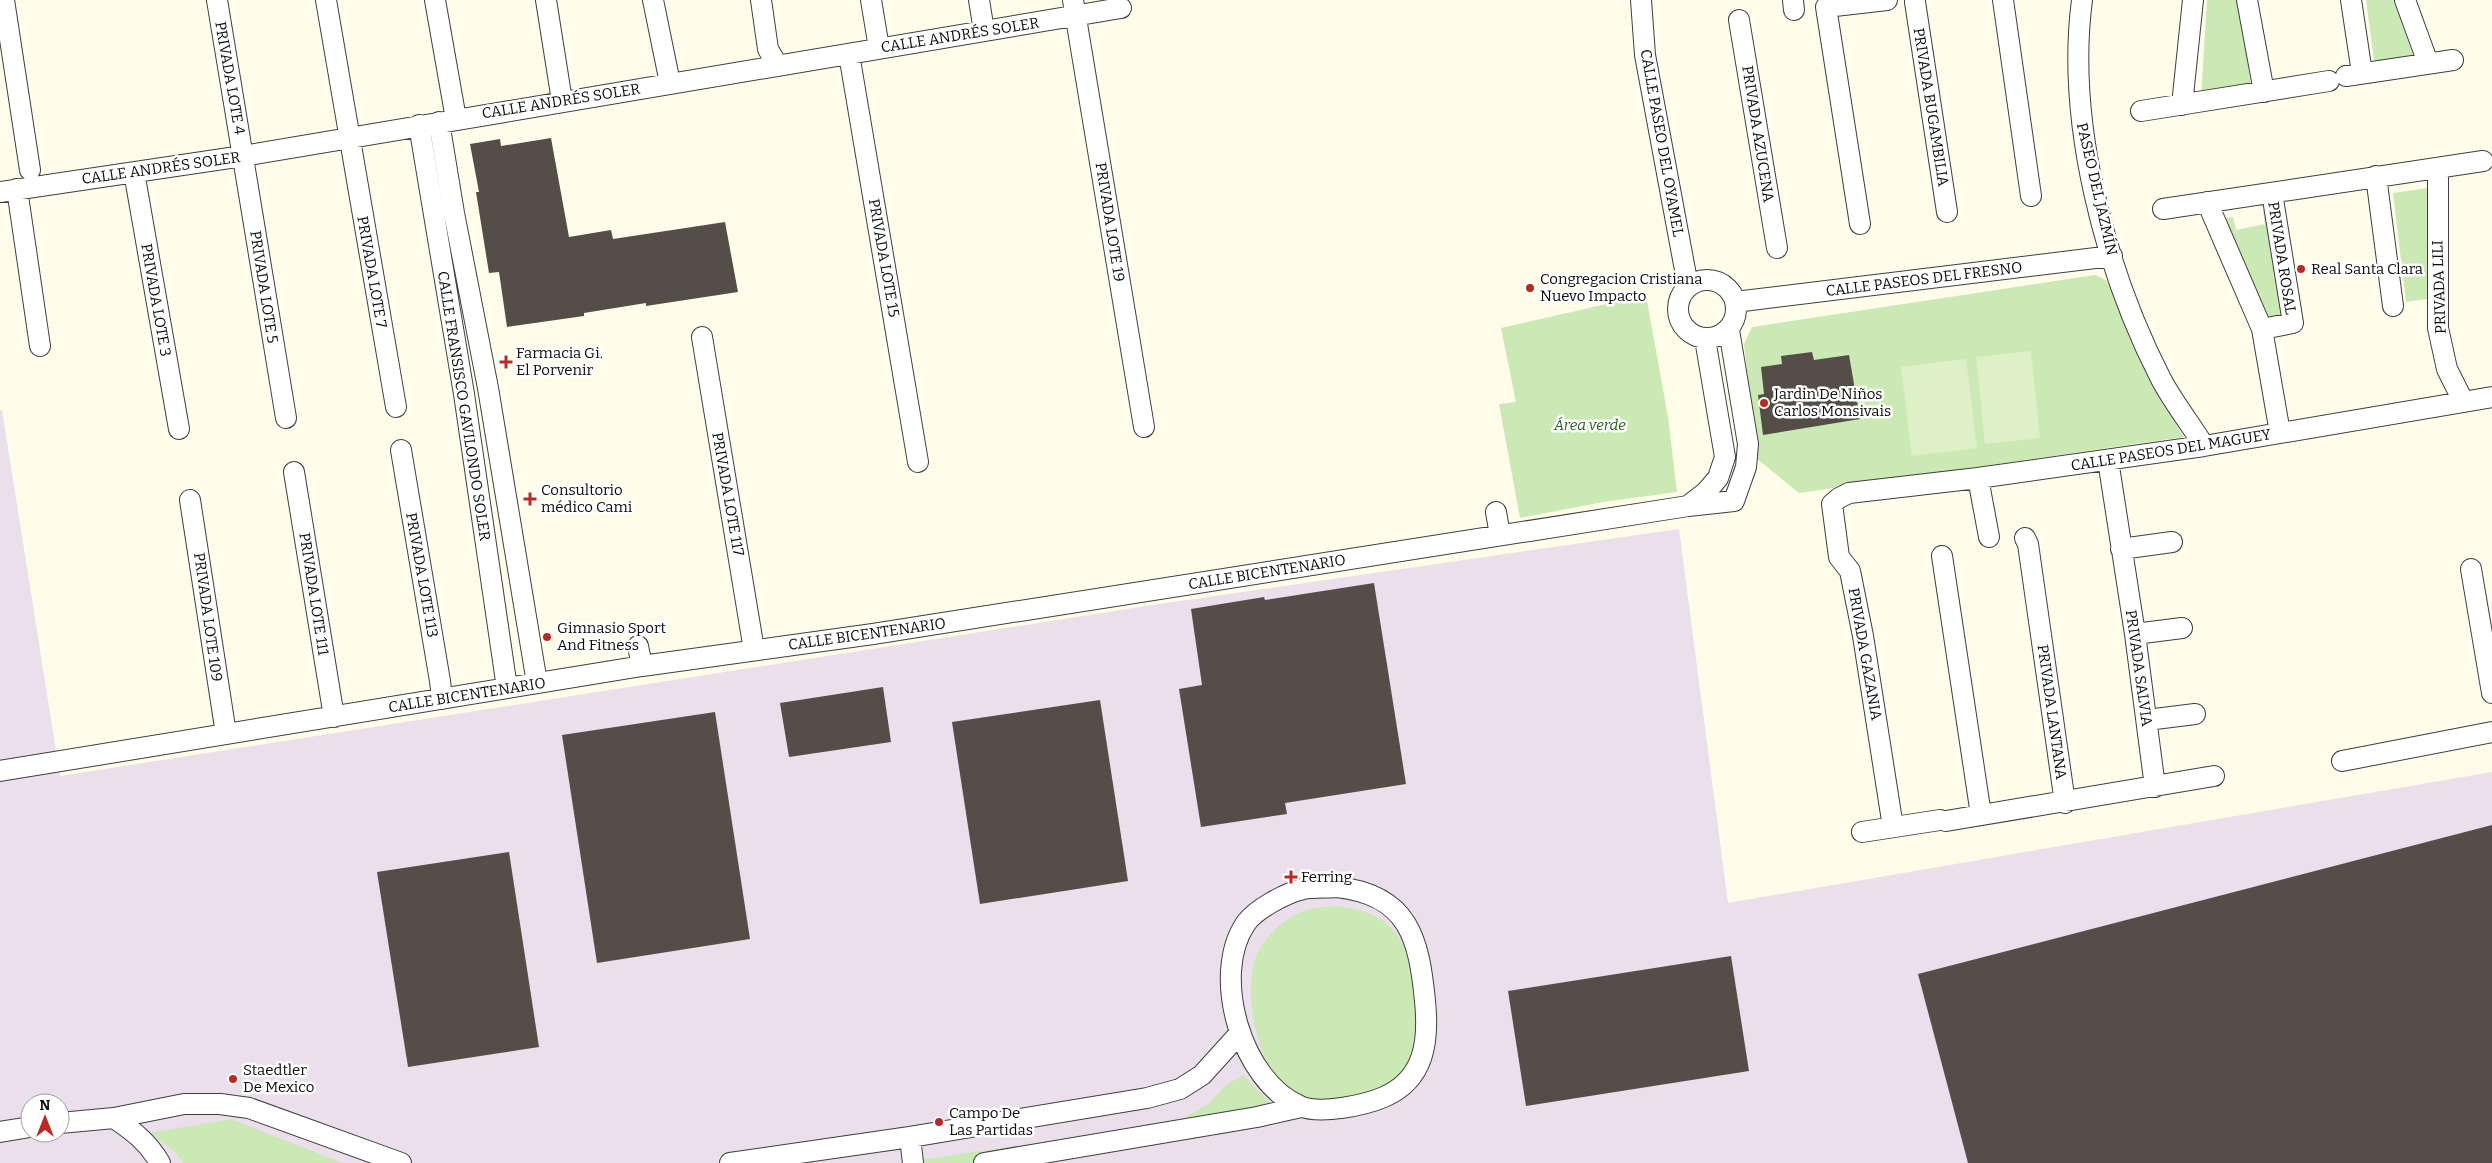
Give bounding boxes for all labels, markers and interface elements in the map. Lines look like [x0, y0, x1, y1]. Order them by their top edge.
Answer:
street label: CALLE ANDRÉS SOLER [880, 14, 1041, 56]
street label: PRIVADA LOTE 4 [211, 20, 249, 136]
street label: PRIVADA BUGAMBILIA [1910, 26, 1952, 188]
street label: CALLE PASEO DEL OYAMEL [1637, 48, 1687, 238]
street label: PRIVADA AZUCENA [1738, 64, 1778, 204]
street label: CALLE ANDRÉS SOLER [481, 80, 642, 122]
street label: PASEO DEL JAZMÍN [2073, 121, 2121, 257]
street label: CALLE ANDRÉS SOLER [81, 148, 242, 188]
street label: PRIVADA LOTE 19 [1092, 161, 1128, 283]
street label: PRIVADA LOTE 15 [865, 197, 903, 319]
street label: PRIVADA ROSAL [2264, 200, 2300, 316]
street label: PRIVADA LOTE 7 [353, 215, 391, 330]
street label: PRIVADA LOTE 5 [246, 229, 282, 345]
street label: PRIVADA LILI [2428, 240, 2450, 334]
street label: PRIVADA LOTE 3 [137, 242, 175, 358]
street label: CALLE PASEOS DEL FRESNO [1825, 258, 2023, 300]
place label: Real Santa Clara [2311, 260, 2423, 278]
marker: Real Santa Clara [2295, 263, 2307, 275]
street label: CALLE FRANSISCO GAVILONDO SOLER [434, 270, 494, 542]
place label: Congregacion Cristiana Nuevo Impacto [1540, 270, 1702, 305]
marker: Congregacion Cristiana Nuevo Impacto [1524, 282, 1536, 294]
place label: Farmacia Gi. El Porvenir [516, 344, 603, 379]
marker: Farmacia Gi. El Porvenir [500, 356, 512, 368]
place label: Jardin De Niños Carlos Monsivais [1773, 385, 1891, 420]
marker: Jardin De Niños Carlos Monsivais [1758, 397, 1770, 409]
park label: Área verde [1553, 416, 1626, 434]
street label: CALLE PASEOS DEL MAGUEY [2070, 425, 2273, 475]
street label: PRIVADA LOTE 117 [708, 431, 748, 558]
place label: Consultorio médico Cami [541, 481, 633, 516]
marker: Consultorio médico Cami [523, 492, 537, 506]
street label: PRIVADA LOTE 113 [402, 511, 442, 639]
street label: PRIVADA LOTE 111 [295, 531, 333, 657]
street label: PRIVADA LOTE 109 [190, 551, 226, 683]
street label: CALLE BICENTENARIO [1187, 551, 1347, 593]
street label: PRIVADA GAZANIA [1844, 586, 1886, 722]
street label: PRIVADA SALVIA [2122, 608, 2156, 728]
street label: CALLE BICENTENARIO [787, 614, 947, 654]
place label: Gimnasio Sport And Fitness [557, 619, 667, 654]
marker: Gimnasio Sport And Fitness [541, 631, 553, 643]
street label: PRIVADA LANTANA [2034, 643, 2070, 781]
street label: CALLE BICENTENARIO [387, 674, 547, 716]
place label: Ferring [1301, 868, 1352, 886]
marker: Ferring [1285, 871, 1297, 883]
place label: Staedtler De Mexico [243, 1061, 314, 1096]
marker: Staedtler De Mexico [227, 1073, 239, 1085]
north arrow [20, 1093, 70, 1143]
text: N [40, 1097, 51, 1114]
place label: Campo De Las Partidas [949, 1104, 1033, 1139]
marker: Campo De Las Partidas [933, 1116, 945, 1128]

